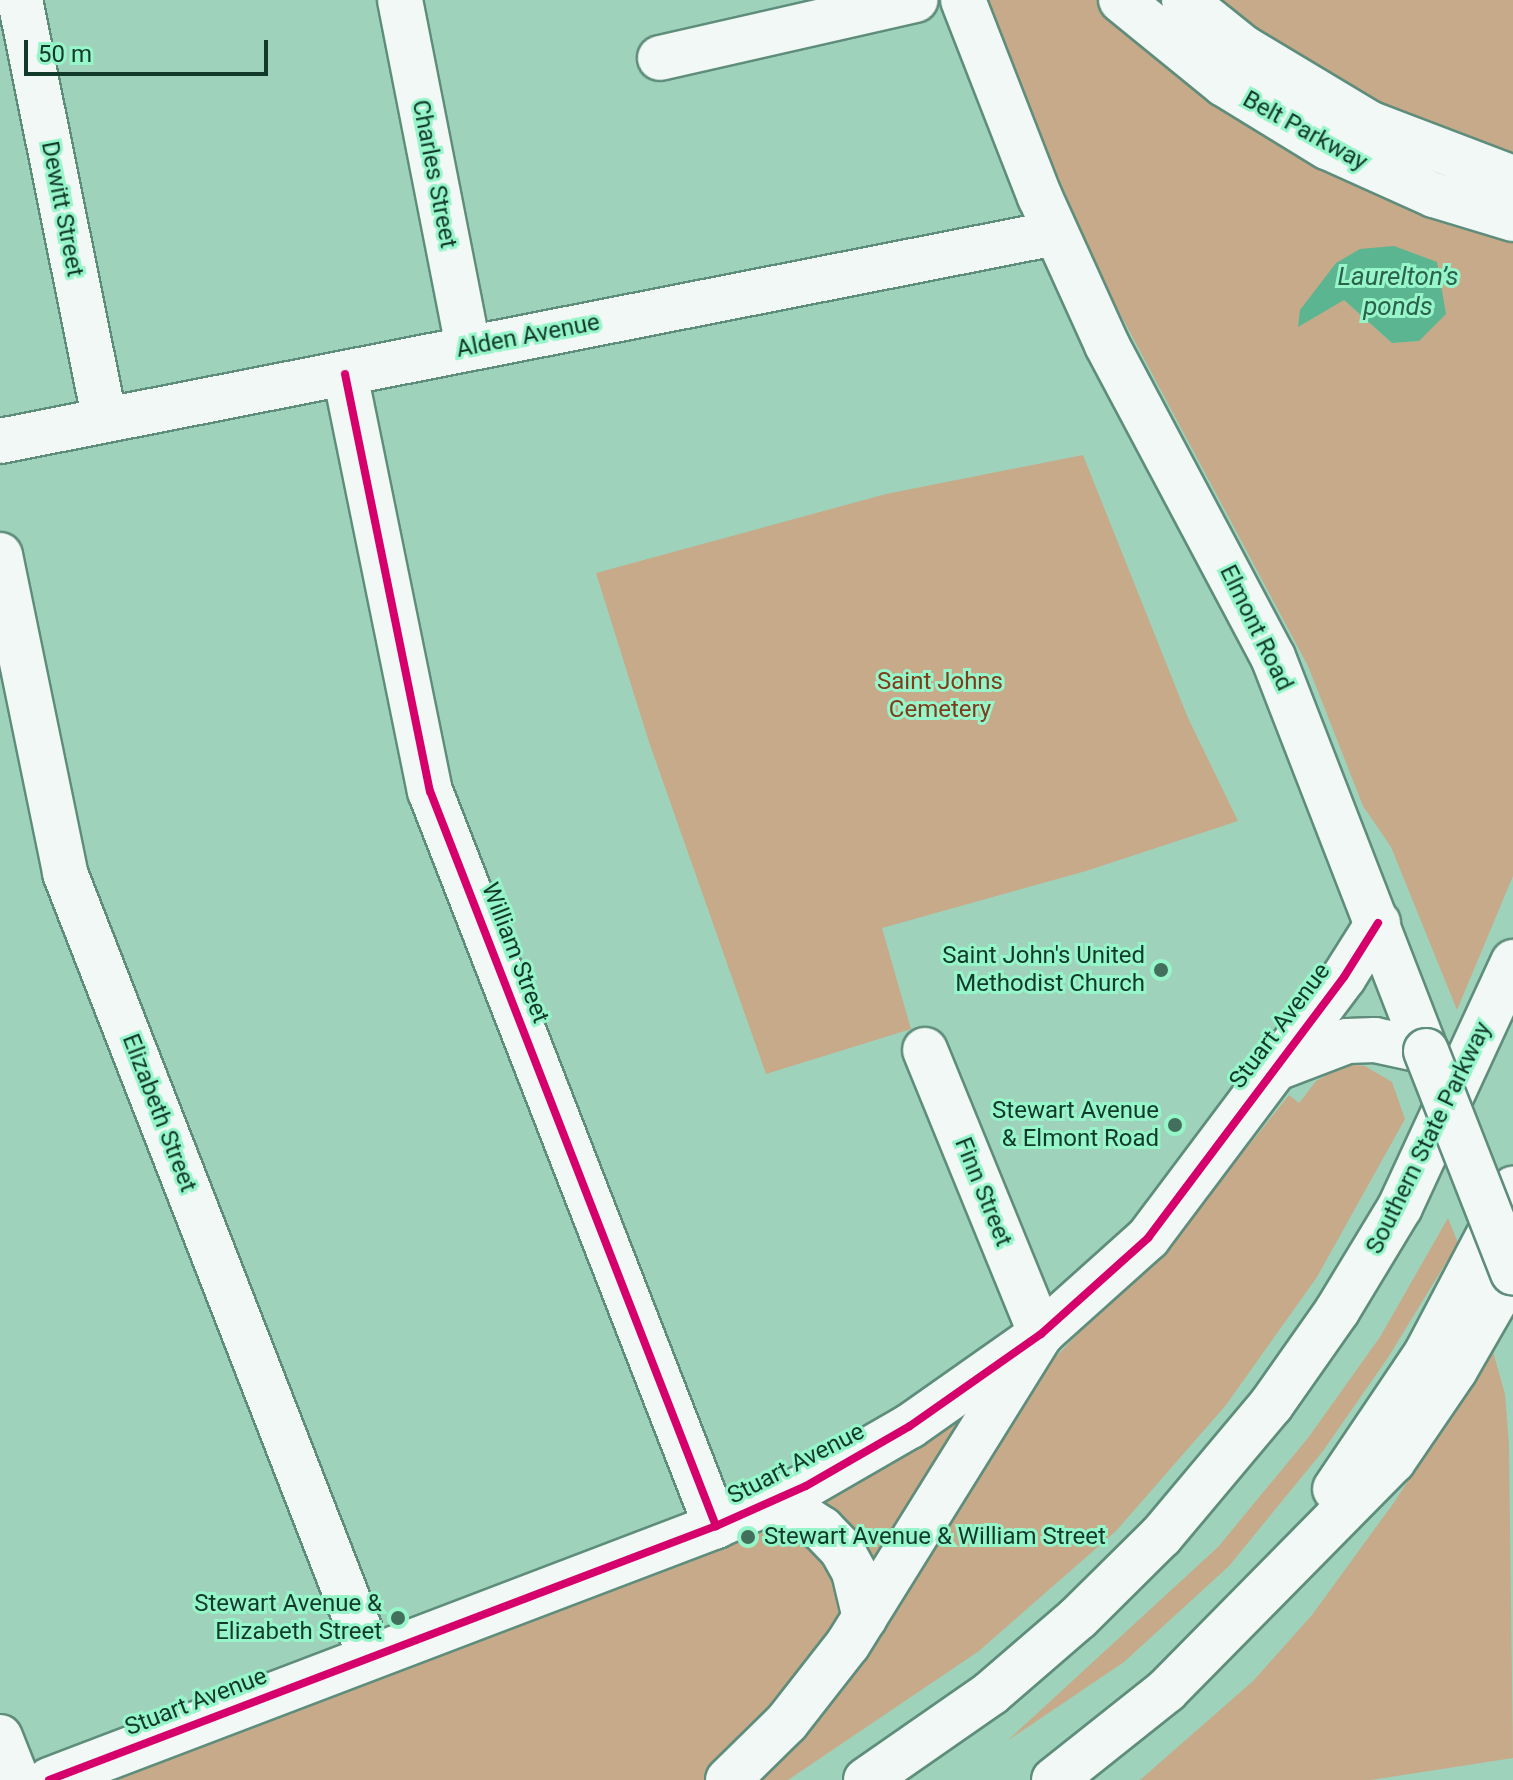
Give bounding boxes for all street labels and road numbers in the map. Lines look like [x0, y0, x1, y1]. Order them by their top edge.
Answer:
street label: Belt Parkway [1238, 85, 1372, 177]
street label: Charles Street [406, 98, 462, 250]
street label: Dewitt Street [35, 139, 89, 279]
street label: Alden Avenue [454, 308, 602, 364]
street label: Elmont Road [1213, 560, 1299, 696]
street label: William Street [475, 879, 555, 1027]
street label: Stuart Avenue [1224, 958, 1336, 1094]
street label: Southern State Parkway [1360, 1017, 1498, 1259]
street label: Elizabeth Street [116, 1030, 202, 1196]
street label: Finn Street [948, 1133, 1018, 1251]
street label: Stuart Avenue [723, 1417, 869, 1511]
street label: Stuart Avenue [121, 1662, 271, 1742]

